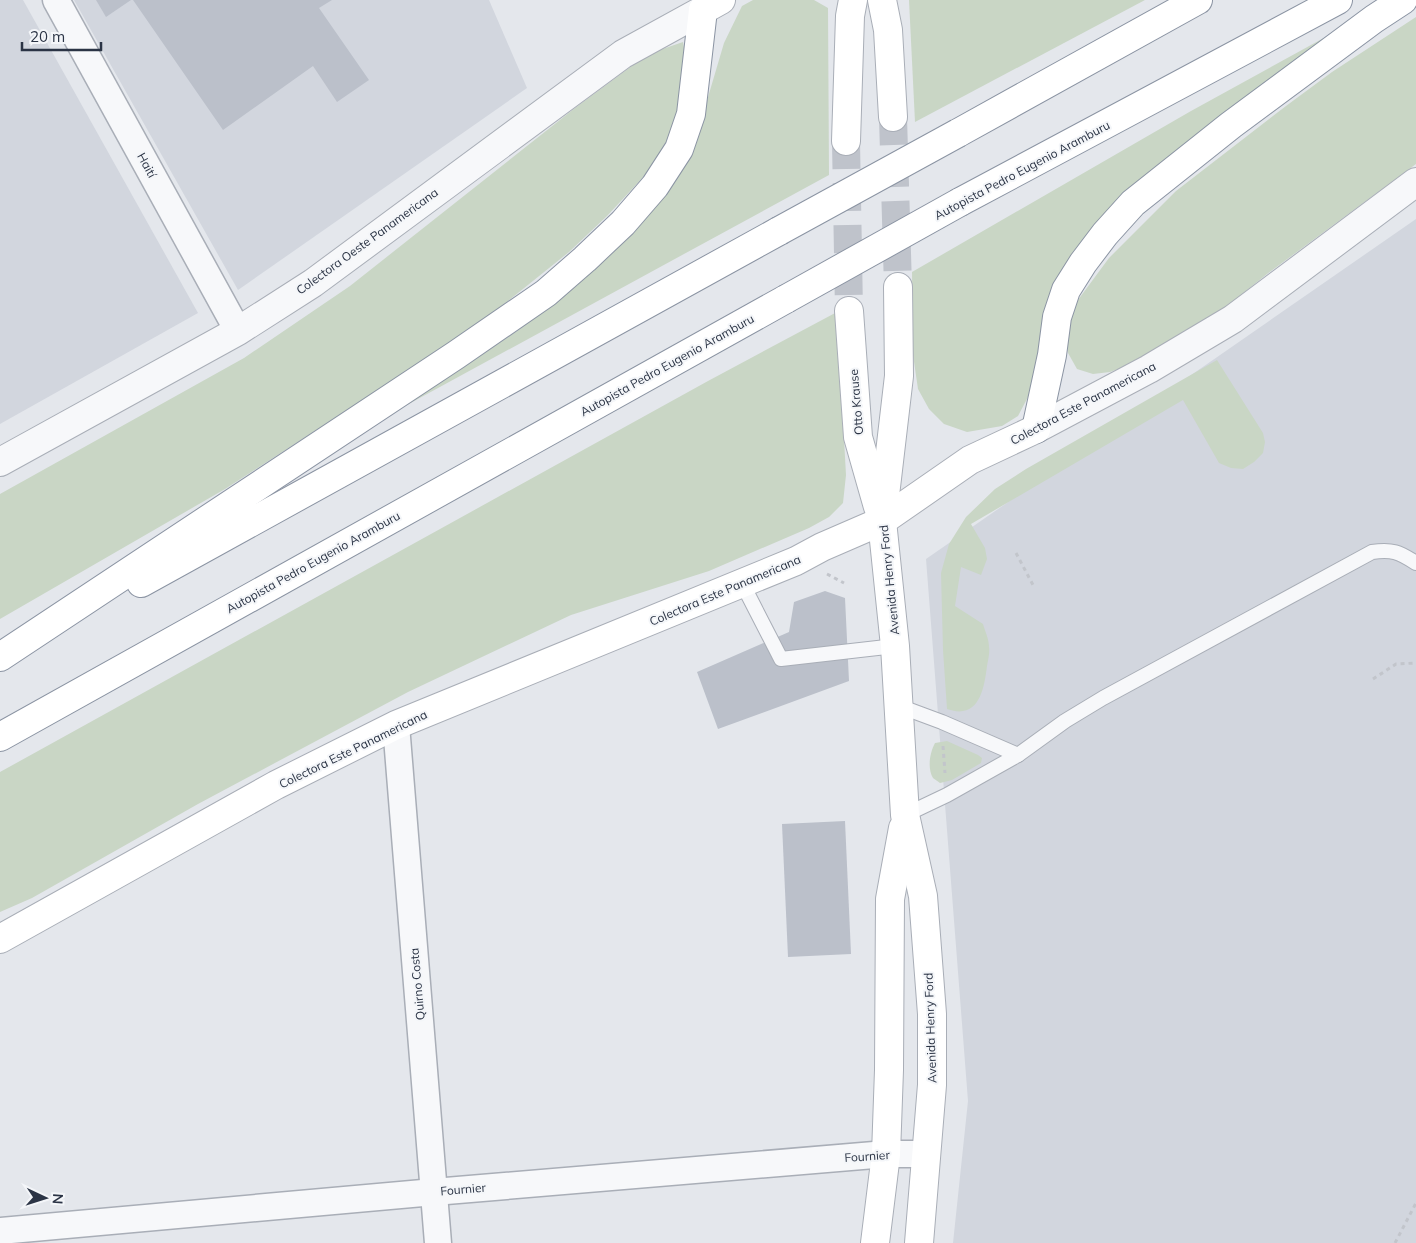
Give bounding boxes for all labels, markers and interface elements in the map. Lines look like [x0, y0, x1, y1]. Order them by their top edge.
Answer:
scale bar [22, 20, 101, 52]
text: 20 m [30, 27, 65, 46]
street label: Autopista Pedro Eugenio Aramburu [932, 117, 1112, 223]
street label: Haití [134, 150, 160, 181]
street label: Colectora Oeste Panamericana [293, 184, 441, 298]
street label: Autopista Pedro Eugenio Aramburu [577, 311, 757, 419]
street label: Colectora Este Panamericana [1008, 358, 1158, 448]
street label: Otto Krause [846, 368, 866, 436]
street label: Autopista Pedro Eugenio Aramburu [223, 508, 403, 616]
street label: Avenida Henry Ford [876, 524, 902, 636]
street label: Colectora Este Panamericana [647, 551, 803, 629]
street label: Colectora Este Panamericana [277, 707, 429, 791]
street label: Quirno Costa [406, 947, 428, 1021]
street label: Avenida Henry Ford [921, 972, 939, 1084]
street label: Fournier [844, 1147, 891, 1165]
north arrow [20, 1173, 70, 1223]
street label: Fournier [440, 1179, 487, 1198]
text: N [49, 1193, 67, 1205]

